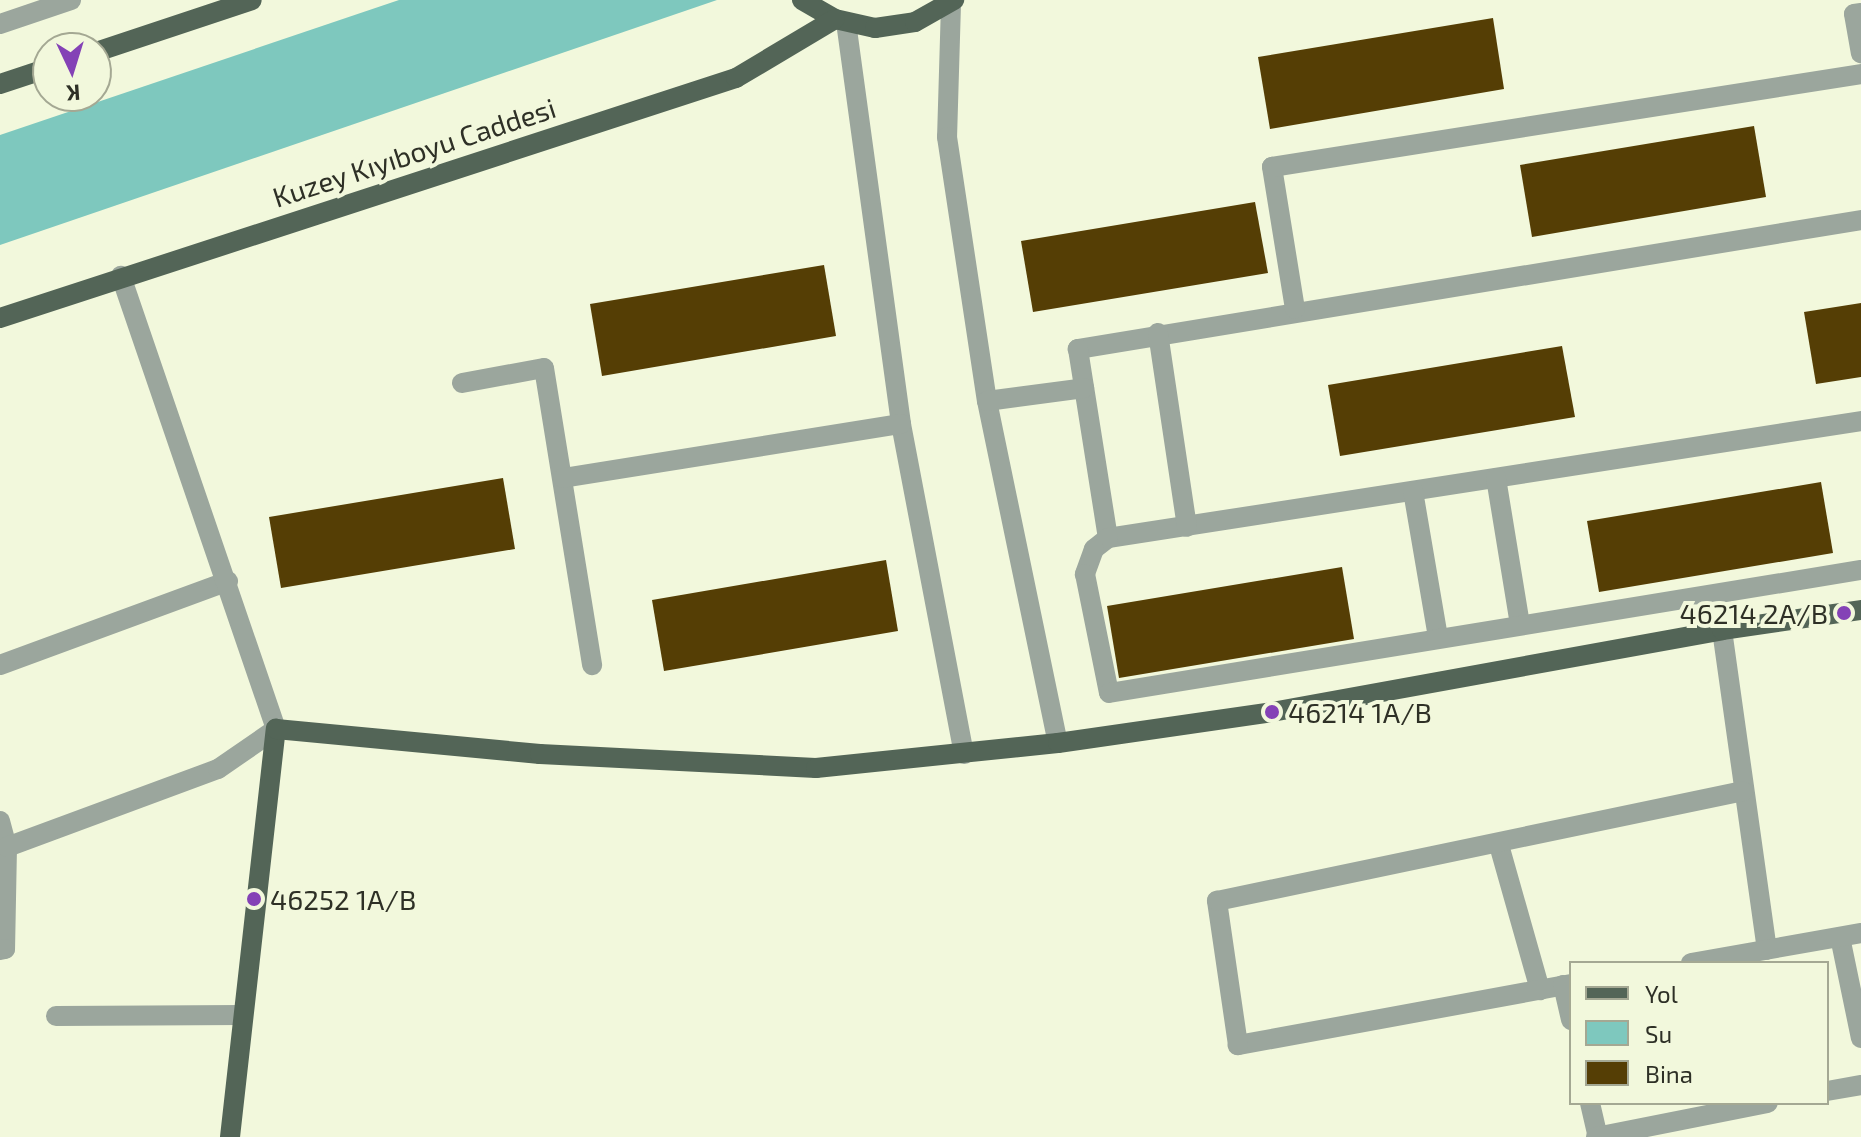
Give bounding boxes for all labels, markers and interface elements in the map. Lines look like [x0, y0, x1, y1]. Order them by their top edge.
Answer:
north arrow [32, 32, 112, 112]
text: K [66, 80, 81, 107]
street label: Kuzey Kıyıboyu Caddesi [268, 90, 560, 214]
place label: 46214 2A/B [1679, 596, 1828, 630]
marker: 46214 2A/B [1835, 604, 1853, 622]
place label: 46214 1A/B [1288, 695, 1432, 729]
marker: 46214 1A/B [1263, 703, 1281, 721]
place label: 46252 1A/B [270, 882, 416, 916]
marker: 46252 1A/B [245, 890, 263, 908]
legend [1569, 961, 1829, 1105]
text: Yol [1645, 979, 1678, 1008]
text: Su [1645, 1019, 1672, 1048]
text: Bina [1645, 1059, 1693, 1088]

